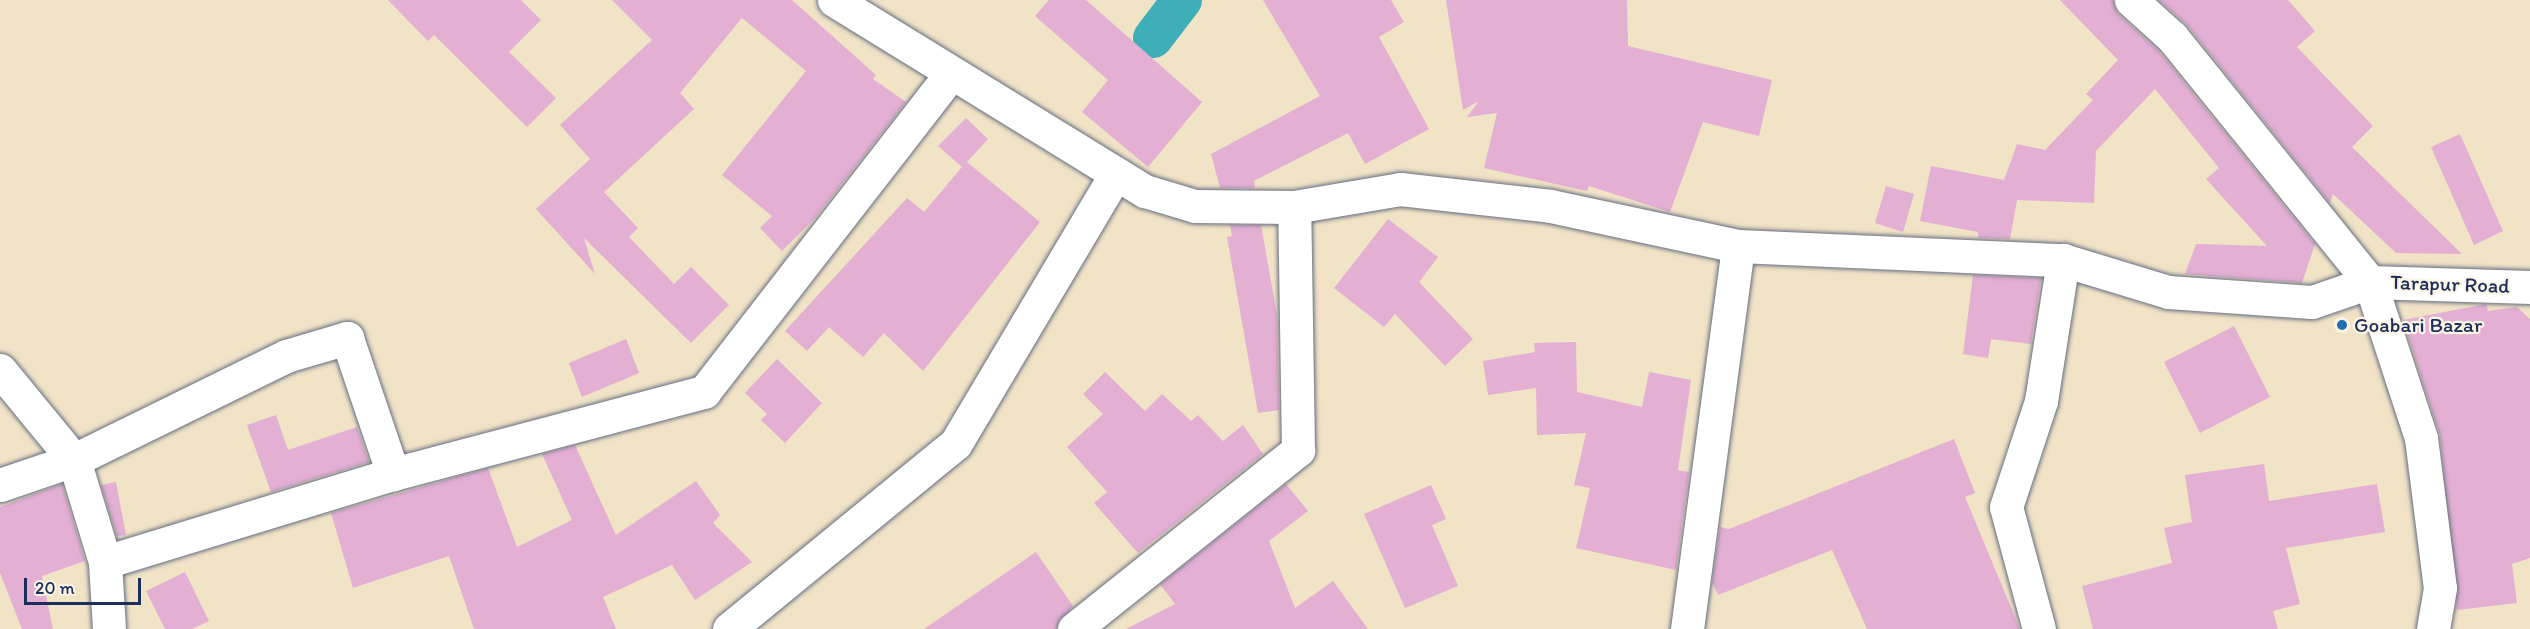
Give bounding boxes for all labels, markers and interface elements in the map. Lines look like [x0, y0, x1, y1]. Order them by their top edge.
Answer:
street label: Tarapur Road [2390, 269, 2510, 299]
place label: Goabari Bazar [2354, 312, 2482, 338]
marker: Goabari Bazar [2335, 318, 2349, 332]
scale bar [27, 566, 144, 604]
text: 20 m [35, 577, 75, 599]

